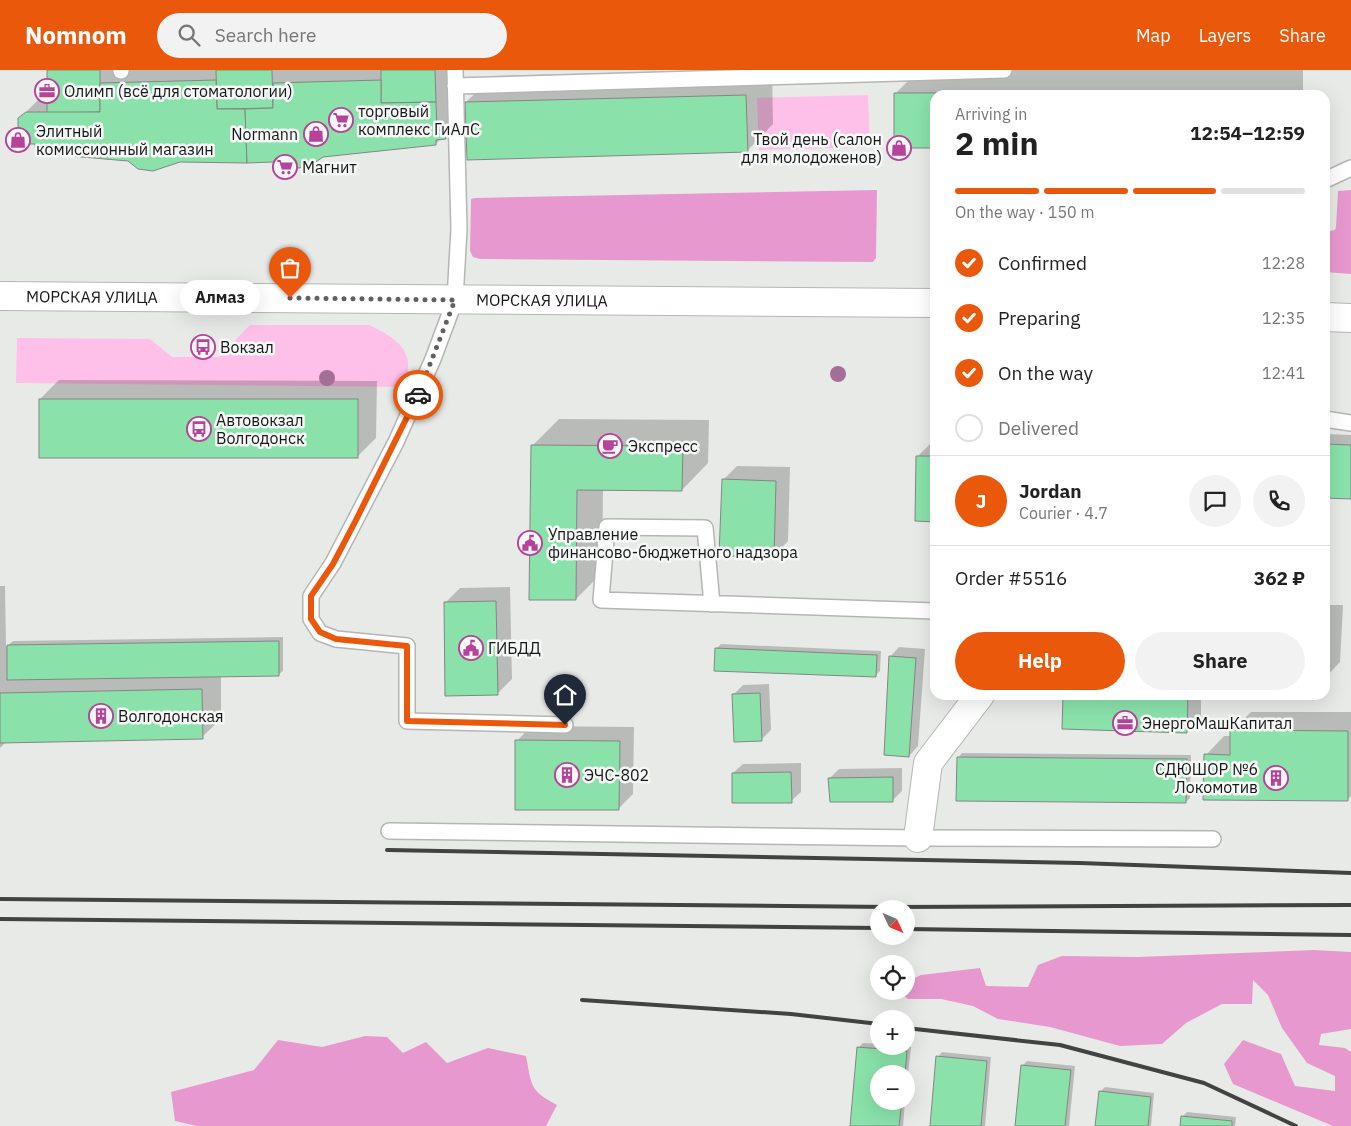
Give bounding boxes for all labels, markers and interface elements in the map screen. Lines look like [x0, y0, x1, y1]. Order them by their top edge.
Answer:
search box [157, 13, 507, 58]
text: Nomnom [25, 19, 127, 51]
icon: search [175, 21, 203, 49]
text: Search here [215, 23, 317, 47]
text: Map [1136, 24, 1171, 47]
text: Layers [1199, 24, 1251, 47]
text: Share [1279, 24, 1326, 47]
office icon: Олимп (всё для стоматологии) [34, 78, 60, 104]
place label: Олимп (всё для стоматологии) [64, 81, 293, 101]
place label: торговый комплекс ГиАлС [358, 101, 480, 139]
text: Arriving in [955, 104, 1027, 124]
supermarket icon: торговый комплекс ГиАлС [328, 107, 354, 133]
place label: Элитный комиссионный магазин [36, 121, 214, 159]
shop icon: Normann [303, 121, 329, 147]
text: 12:54–12:59 [1190, 121, 1305, 145]
text: 2 min [955, 122, 1039, 164]
place label: Normann [231, 124, 298, 144]
shop icon: Элитный комиссионный магазин [5, 127, 31, 153]
place label: Твой день (салон для молодоженов) [741, 129, 882, 167]
shop icon: Твой день (салон для молодоженов) [886, 135, 912, 161]
supermarket icon: Магнит [272, 154, 298, 180]
place label: Магнит [302, 157, 357, 177]
text: On the way · 150 m [955, 202, 1094, 222]
pin [269, 247, 311, 298]
icon: check [955, 249, 983, 277]
text: Confirmed [998, 251, 1087, 275]
text: 12:28 [1262, 253, 1305, 273]
icon: bag [276, 254, 304, 282]
callout: Алмаз [180, 280, 260, 316]
street label: МОРСКАЯ УЛИЦА [26, 286, 158, 307]
text: Алмаз [195, 287, 245, 307]
street label: МОРСКАЯ УЛИЦА [476, 290, 608, 311]
icon: check [955, 304, 983, 332]
text: Preparing [998, 306, 1080, 330]
text: 12:35 [1262, 308, 1305, 328]
bus stop icon: Вокзал [190, 334, 216, 360]
place label: Вокзал [220, 337, 274, 357]
icon: check [955, 359, 983, 387]
text: On the way [998, 361, 1093, 385]
text: 12:41 [1262, 363, 1305, 383]
courier [393, 370, 443, 420]
icon: car [404, 381, 432, 409]
place label: Автовокзал Волгодонск [216, 410, 305, 448]
bus stop icon: Автовокзал Волгодонск [186, 416, 212, 442]
text: Delivered [998, 416, 1079, 440]
cafe icon: Экспресс [597, 433, 623, 459]
place label: Экспресс [628, 436, 698, 456]
button: chat [1189, 475, 1241, 527]
button: phone [1253, 475, 1305, 527]
text: Jordan [1019, 479, 1082, 503]
text: J [976, 489, 986, 513]
text: Courier · 4.7 [1019, 503, 1108, 523]
place label: Управление финансово-бюджетного надзора [548, 524, 798, 562]
public building icon: Управление финансово-бюджетного надзора [517, 530, 543, 556]
text: Order #5516 [955, 566, 1067, 590]
text: 362 ₽ [1254, 566, 1305, 590]
button: Help [955, 632, 1125, 690]
button: Share [1135, 632, 1305, 690]
public building icon: ГИБДД [458, 635, 484, 661]
place label: ГИБДД [488, 638, 541, 658]
pin [544, 674, 586, 725]
icon: home [551, 681, 579, 709]
building icon: Волгодонская [88, 703, 114, 729]
place label: Волгодонская [118, 706, 224, 726]
office icon: ЭнергоМашКапитал [1112, 710, 1138, 736]
place label: ЭнергоМашКапитал [1142, 713, 1292, 733]
place label: СДЮШОР №6 Локомотив [1155, 759, 1258, 797]
building icon: ЭЧС-802 [554, 762, 580, 788]
place label: ЭЧС-802 [584, 765, 649, 785]
building icon: СДЮШОР №6 Локомотив [1263, 765, 1289, 791]
north arrow [870, 900, 915, 945]
map controls [870, 900, 915, 1110]
button: locate [870, 955, 915, 1000]
button: + [870, 1010, 915, 1055]
button: − [870, 1065, 915, 1110]

